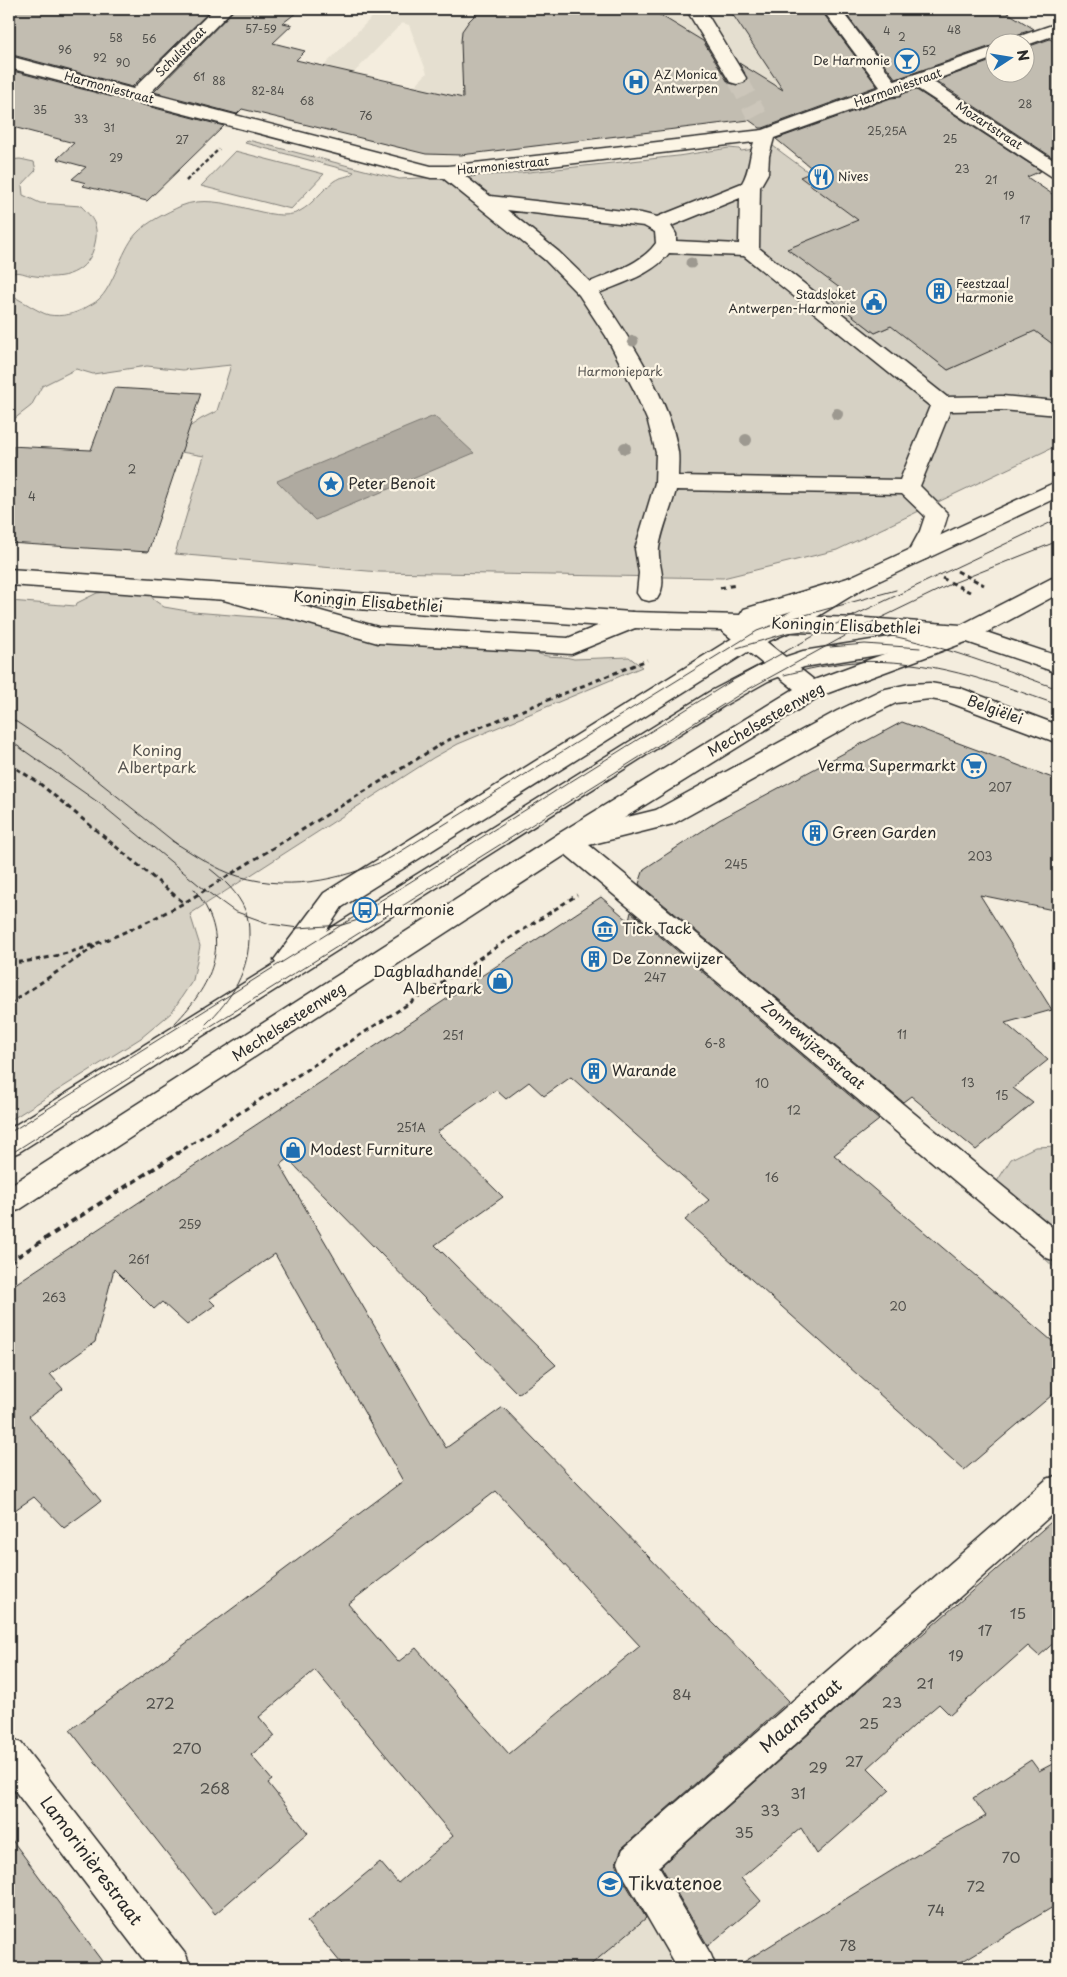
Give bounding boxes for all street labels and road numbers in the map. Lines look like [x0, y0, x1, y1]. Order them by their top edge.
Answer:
street label: Schulstraat [151, 22, 210, 81]
street label: Harmoniestraat [851, 63, 944, 111]
street label: Harmoniestraat [62, 66, 156, 108]
street label: Mozartstraat [953, 97, 1027, 154]
street label: Harmoniestraat [456, 151, 550, 179]
street label: Koningin Elisabethlei [293, 584, 444, 617]
street label: Koningin Elisabethlei [771, 610, 921, 639]
street label: Mechelsesteenweg [702, 676, 828, 762]
street label: Belgiëlei [964, 688, 1027, 729]
street label: Mechelsesteenweg [227, 975, 350, 1066]
street label: Zonnewijzerstraat [757, 993, 871, 1094]
street label: Maanstraat [753, 1671, 847, 1758]
street label: Lamorinièrestraat [34, 1790, 150, 1930]

